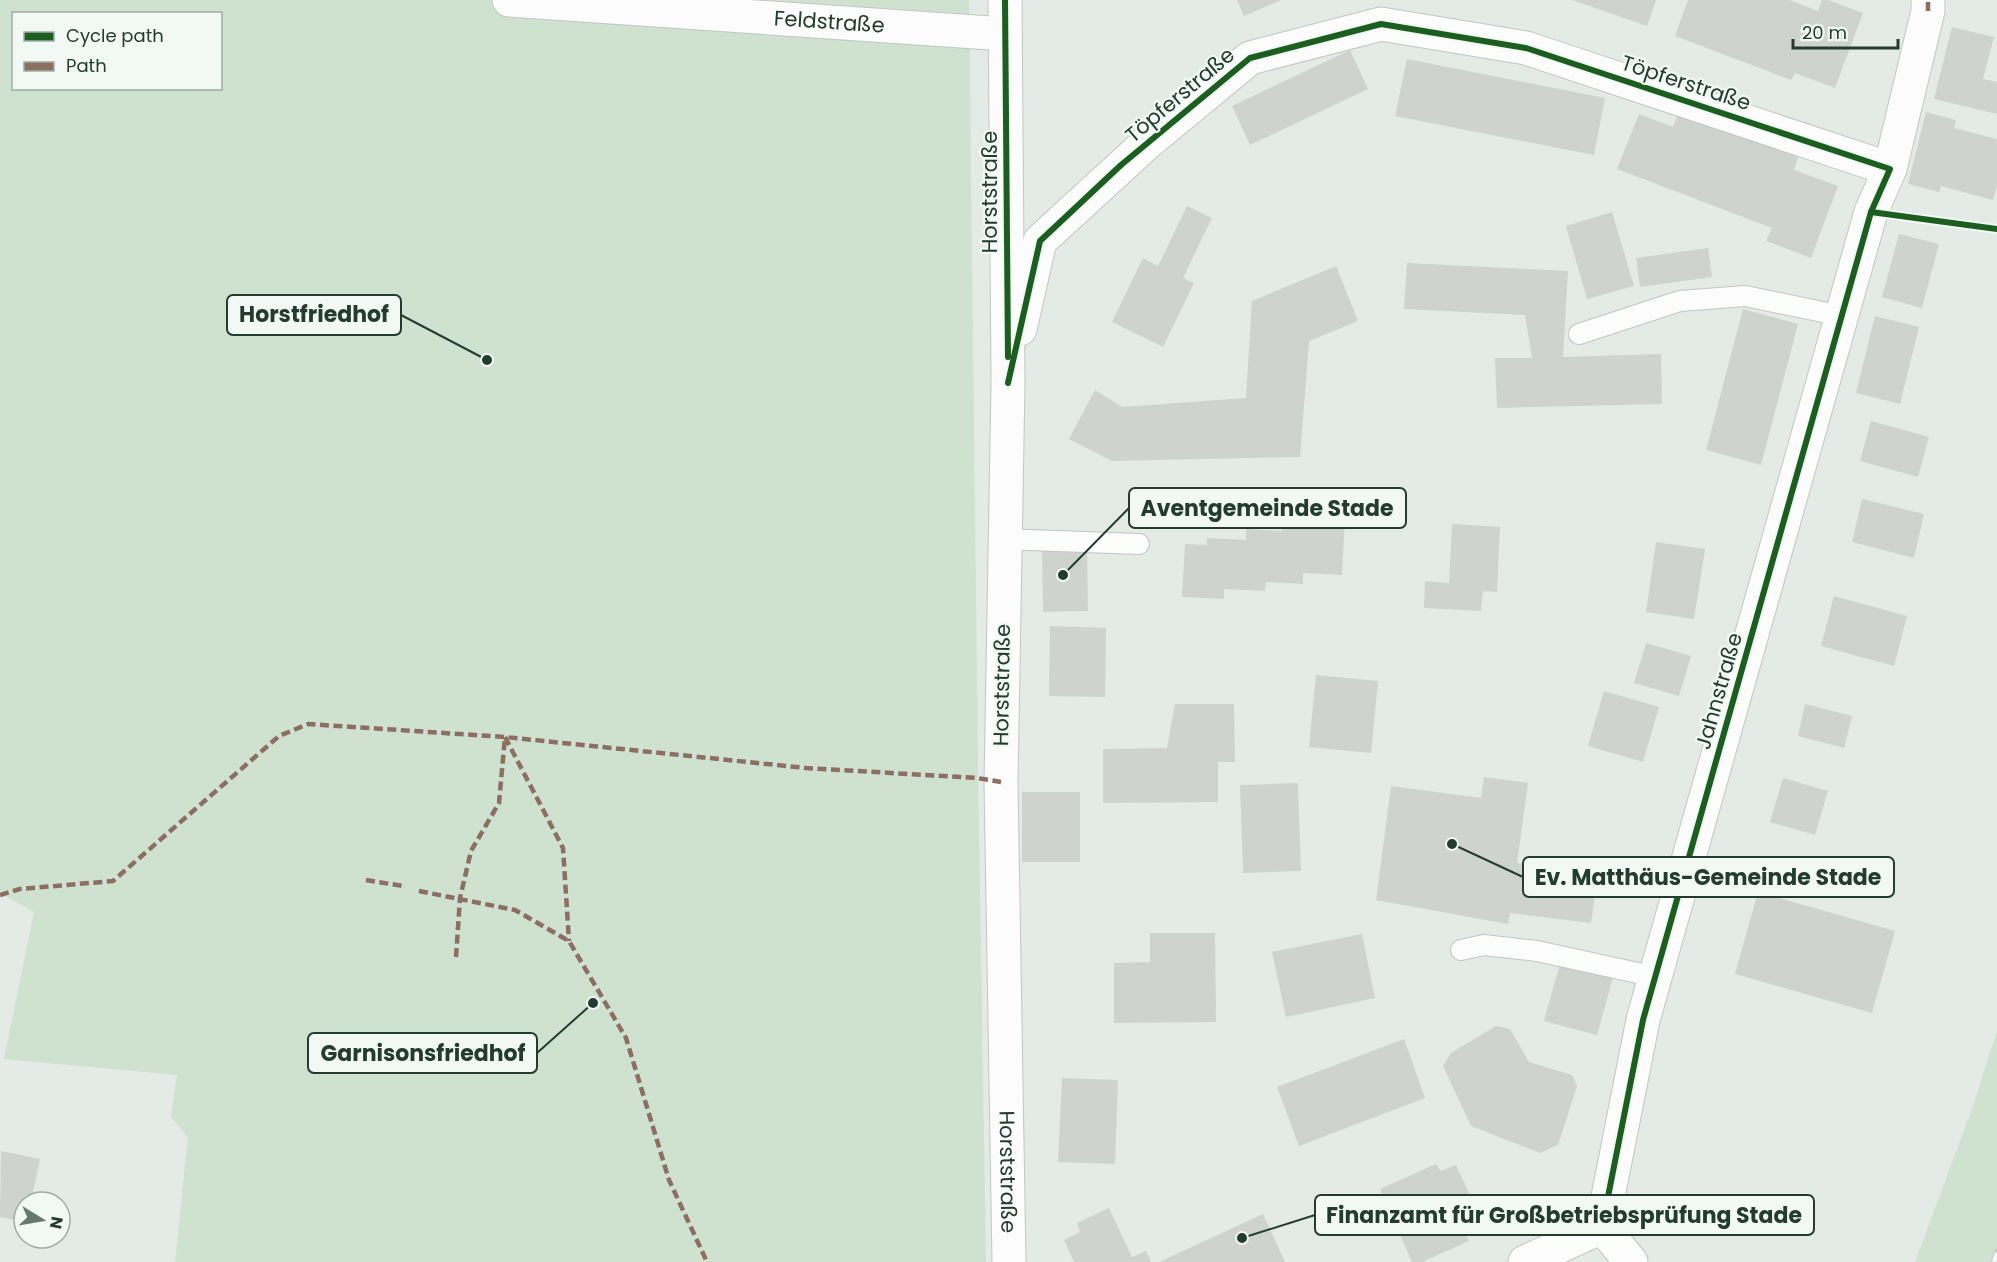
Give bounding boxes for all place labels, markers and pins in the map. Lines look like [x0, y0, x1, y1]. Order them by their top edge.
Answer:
callout: Horstfriedhof [227, 295, 401, 335]
callout: Aventgemeinde Stade [1129, 488, 1406, 528]
callout: Ev. Matthäus-Gemeinde Stade [1523, 857, 1894, 897]
callout: Garnisonsfriedhof [308, 1033, 537, 1073]
callout: Finanzamt für Großbetriebsprüfung Stade [1315, 1195, 1814, 1235]

